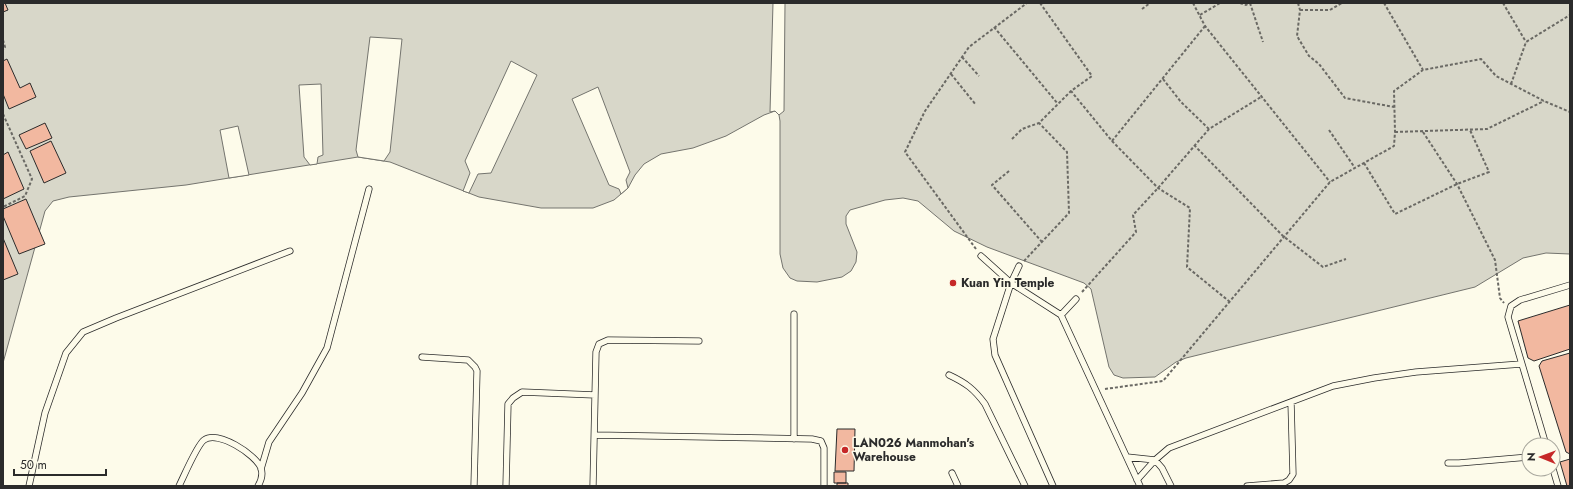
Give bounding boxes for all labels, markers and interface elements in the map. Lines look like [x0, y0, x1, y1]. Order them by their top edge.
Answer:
place label: Kuan Yin Temple [961, 274, 1055, 292]
marker: Kuan Yin Temple [948, 278, 958, 288]
place label: LAN026 Manmohan's Warehouse [853, 434, 975, 466]
north arrow [1521, 437, 1561, 477]
marker: LAN026 Manmohan's Warehouse [840, 445, 850, 455]
scale bar [14, 451, 106, 477]
text: N [1523, 452, 1539, 461]
text: 50 m [20, 456, 47, 474]

